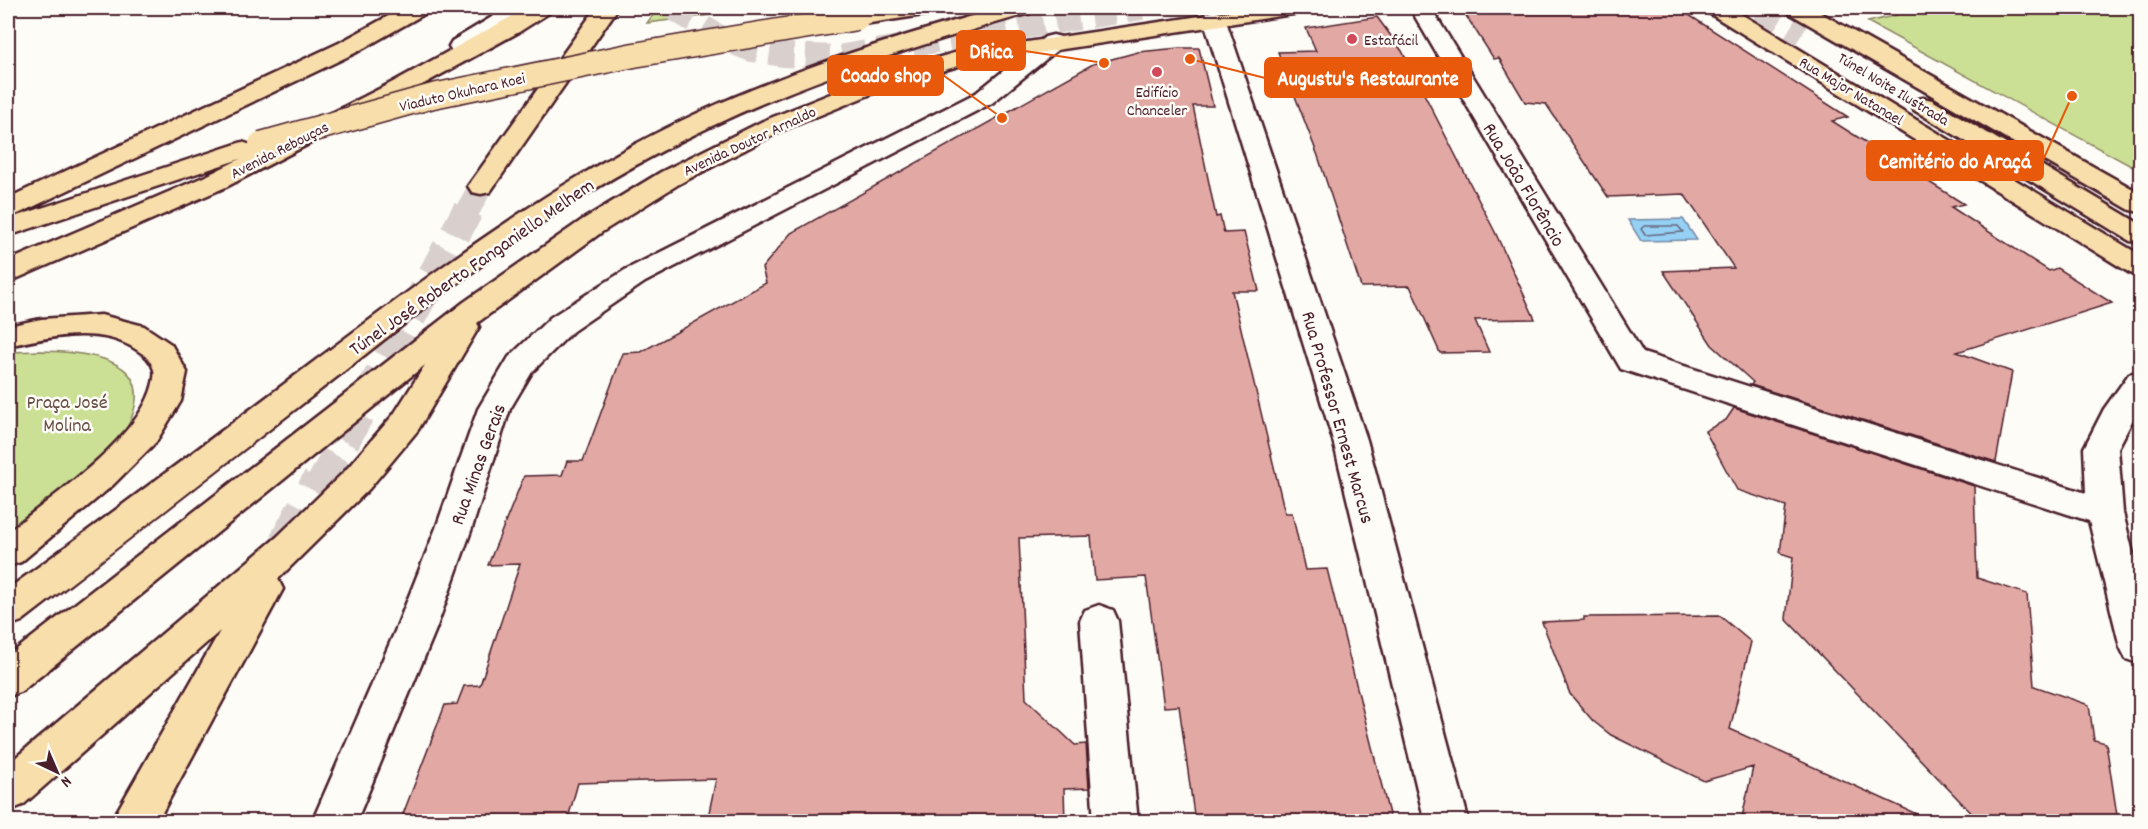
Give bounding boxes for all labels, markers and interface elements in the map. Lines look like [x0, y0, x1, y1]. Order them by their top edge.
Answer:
place label: Estafácil [1364, 30, 1418, 53]
callout: DRica [957, 31, 1025, 70]
marker: Estafácil [1345, 32, 1359, 46]
text: DRica [969, 39, 1014, 69]
street label: Túnel Noite Ilustrada [1833, 48, 1953, 133]
street label: Rua Major Natanael [1794, 52, 1907, 133]
callout: Coado shop [828, 56, 943, 95]
callout: Augustu's Restaurante [1265, 58, 1471, 97]
text: Coado shop [840, 63, 932, 93]
marker: Edifício Chanceler [1150, 65, 1164, 79]
text: Augustu's Restaurante [1277, 66, 1459, 96]
street label: Viaduto Okuhara Koei [397, 68, 528, 119]
place label: Edifício Chanceler [1127, 82, 1187, 123]
street label: Avenida Doutor Arnaldo [680, 101, 820, 183]
street label: Avenida Rebouças [227, 116, 334, 186]
street label: Rua João Florêncio [1474, 118, 1571, 253]
callout: Cemitério do Araçá [1867, 141, 2043, 180]
text: Cemitério do Araçá [1879, 149, 2032, 179]
street label: Túnel José Roberto Fanganiello Melhem [344, 173, 601, 364]
street label: Rua Professor Ernest Marcus [1292, 308, 1380, 527]
park label: Praça José Molina [26, 390, 108, 441]
street label: Rua Minas Gerais [445, 401, 515, 530]
north arrow [27, 742, 87, 802]
text: N [55, 770, 77, 792]

